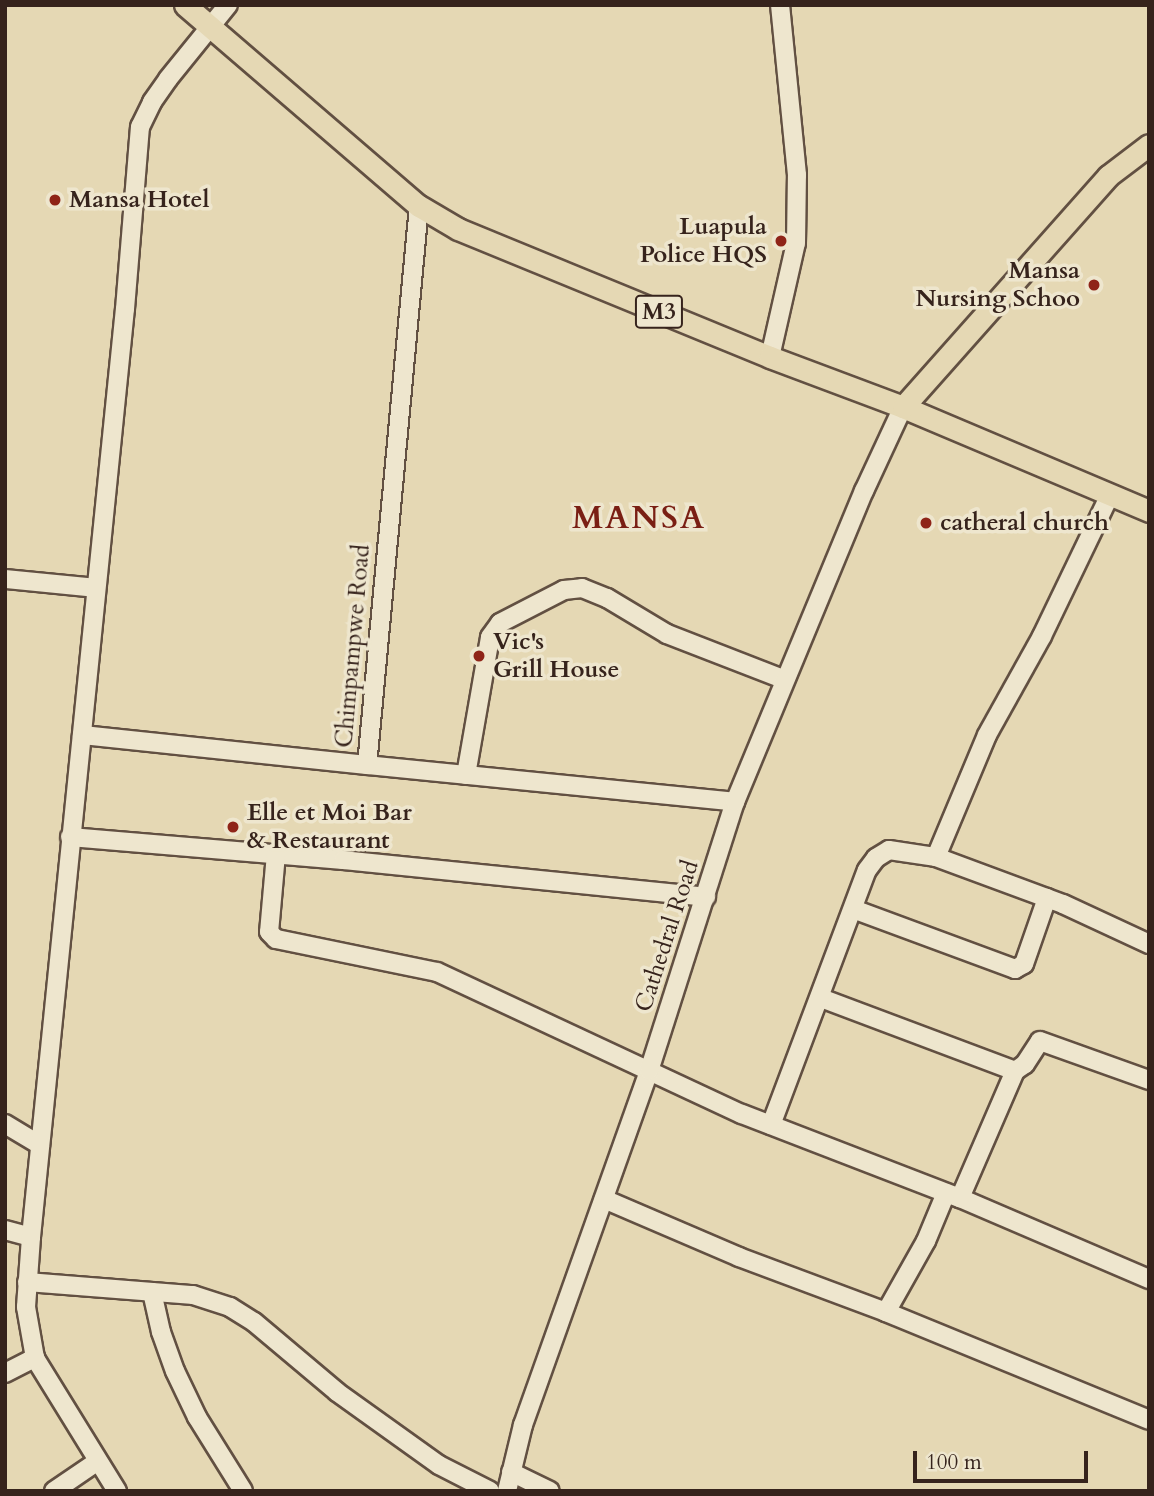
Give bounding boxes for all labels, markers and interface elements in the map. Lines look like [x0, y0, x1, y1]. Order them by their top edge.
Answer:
place label: Mansa Hotel [69, 186, 209, 214]
marker: Mansa Hotel [47, 192, 63, 208]
place label: Luapula Police HQS [640, 213, 767, 269]
marker: Luapula Police HQS [773, 233, 789, 249]
place label: Mansa Nursing Schoo [915, 257, 1080, 313]
marker: Mansa Nursing Schoo [1086, 277, 1102, 293]
road number: M3 [634, 292, 684, 332]
district label: MANSA [573, 499, 705, 537]
place label: catheral church [940, 509, 1109, 537]
marker: catheral church [918, 515, 934, 531]
street label: Chimpampwe Road [330, 543, 376, 749]
place label: Vic's Grill House [493, 628, 619, 684]
marker: Vic's Grill House [471, 648, 487, 664]
place label: Elle et Moi Bar & Restaurant [247, 799, 412, 855]
marker: Elle et Moi Bar & Restaurant [225, 819, 241, 835]
street label: Cathedral Road [629, 857, 705, 1015]
scale bar [916, 1436, 1091, 1480]
text: 100 m [926, 1448, 982, 1477]

